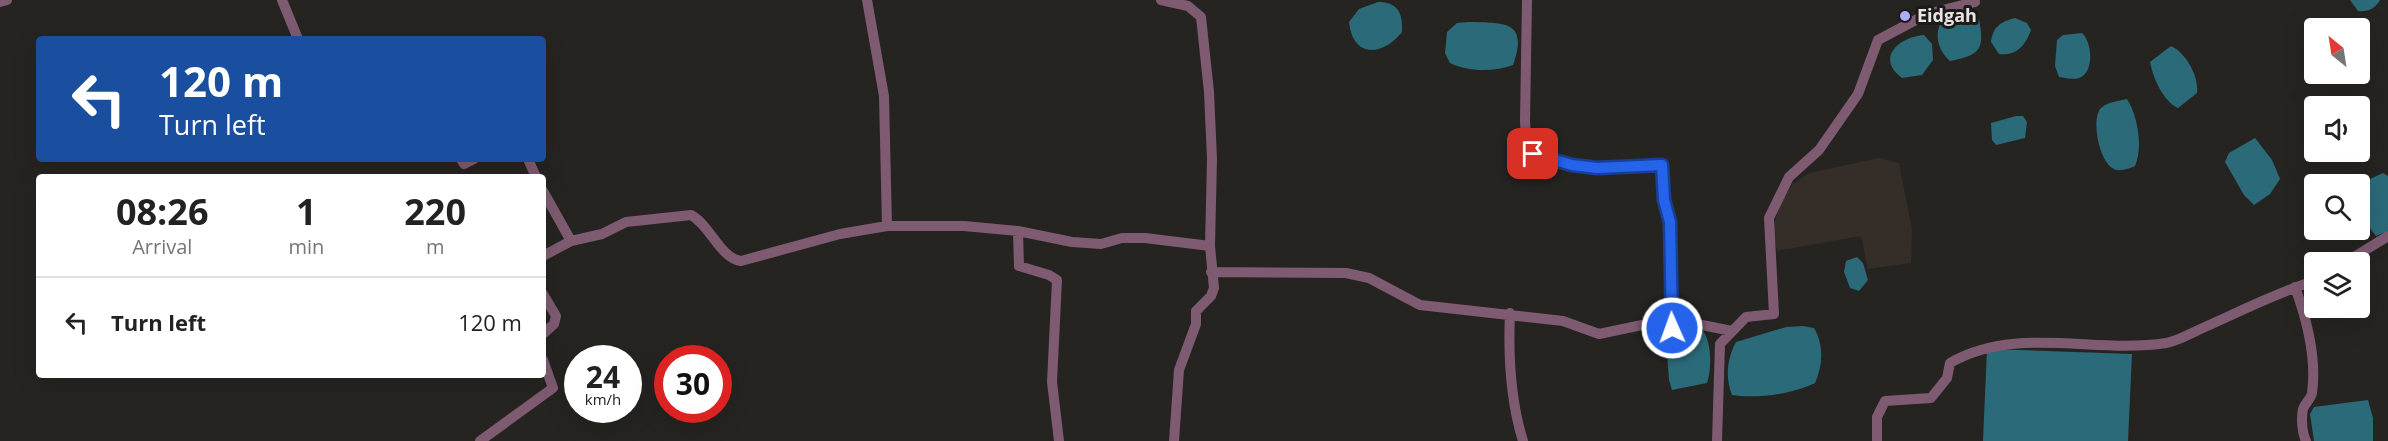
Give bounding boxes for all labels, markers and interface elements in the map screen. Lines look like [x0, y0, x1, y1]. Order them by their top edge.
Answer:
place label: Eidgah [1917, 3, 1977, 27]
marker: Eidgah [1898, 9, 1912, 23]
north arrow [2304, 18, 2370, 84]
map controls [2304, 18, 2370, 318]
text: 120 m [159, 52, 283, 109]
icon: left [60, 60, 138, 138]
button: sound [2304, 96, 2370, 162]
text: Turn left [159, 106, 266, 143]
pin [1507, 128, 1558, 179]
icon: arrive [1516, 137, 1549, 170]
button: search [2304, 174, 2370, 240]
text: 08:26 [116, 187, 209, 236]
text: 1 [296, 187, 317, 236]
text: 220 [404, 187, 466, 236]
text: Arrival [132, 233, 192, 260]
text: min [288, 233, 324, 260]
text: m [426, 233, 444, 260]
button: layers [2304, 252, 2370, 318]
position arrow [1640, 296, 1704, 360]
icon: left [60, 306, 93, 339]
text: Turn left [111, 307, 206, 337]
text: 120 m [458, 307, 522, 337]
speed limit sign: 30 [654, 345, 732, 423]
text: 24 [586, 356, 620, 397]
text: km/h [585, 389, 621, 409]

